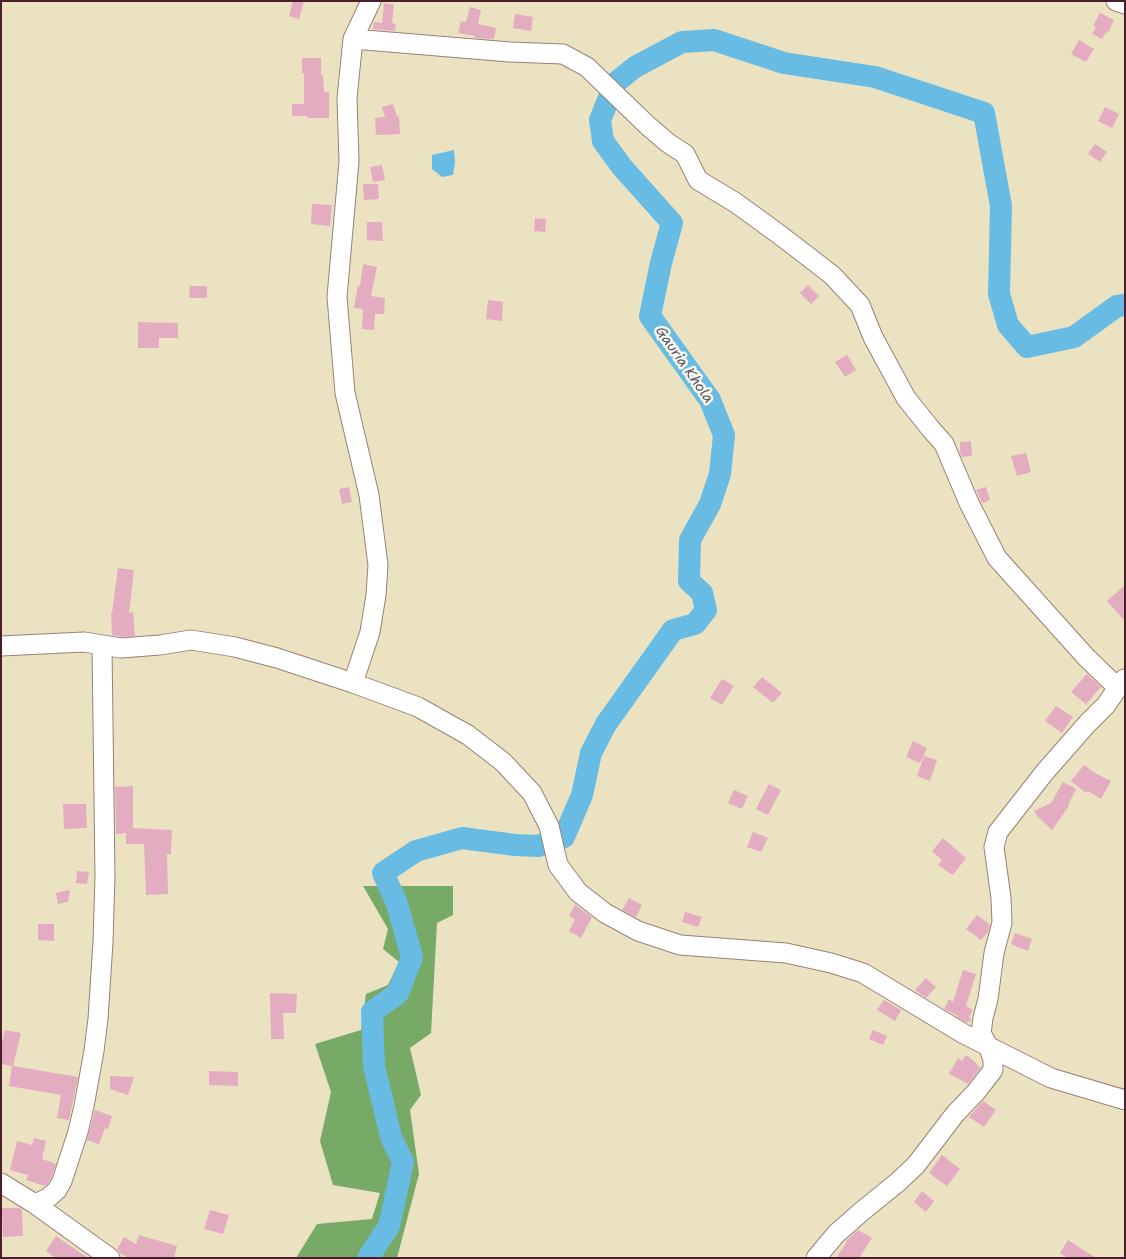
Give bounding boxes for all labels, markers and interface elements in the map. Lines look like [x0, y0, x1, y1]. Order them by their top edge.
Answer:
water label: Gauria Khola [651, 323, 717, 407]

